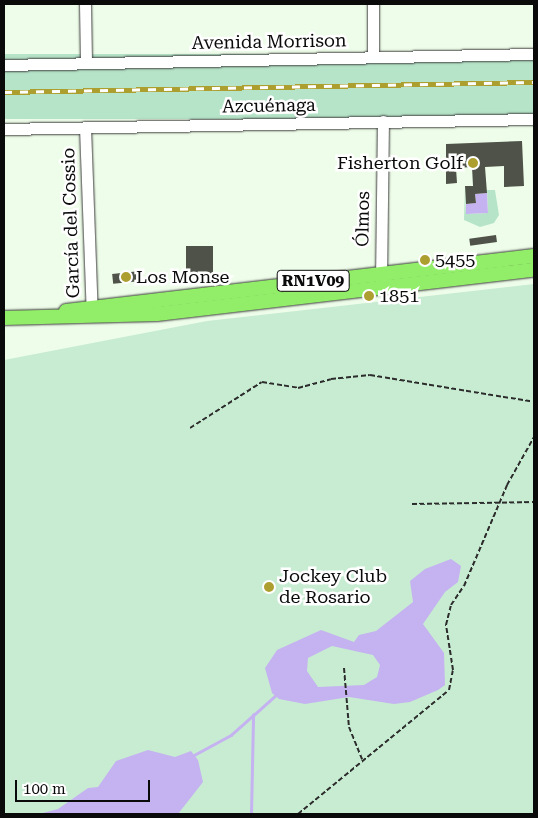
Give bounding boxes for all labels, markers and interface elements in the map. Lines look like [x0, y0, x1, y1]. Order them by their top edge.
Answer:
street label: Avenida Morrison [191, 30, 347, 54]
street label: Azcuénaga [222, 94, 316, 118]
street label: García del Cossio [58, 147, 84, 299]
place label: Fisherton Golf [337, 152, 463, 174]
marker: Fisherton Golf [467, 157, 479, 169]
street label: Ólmos [352, 191, 374, 247]
place label: 5455 [435, 249, 475, 271]
marker: 5455 [419, 254, 431, 266]
place label: Los Monse [136, 266, 229, 288]
road number: RN1V09 [276, 268, 350, 294]
marker: Los Monse [120, 271, 132, 283]
place label: 1851 [379, 285, 419, 307]
marker: 1851 [363, 290, 375, 302]
place label: Jockey Club de Rosario [279, 566, 387, 608]
marker: Jockey Club de Rosario [263, 581, 275, 593]
scale bar [18, 770, 152, 802]
text: 100 m [23, 780, 66, 798]

